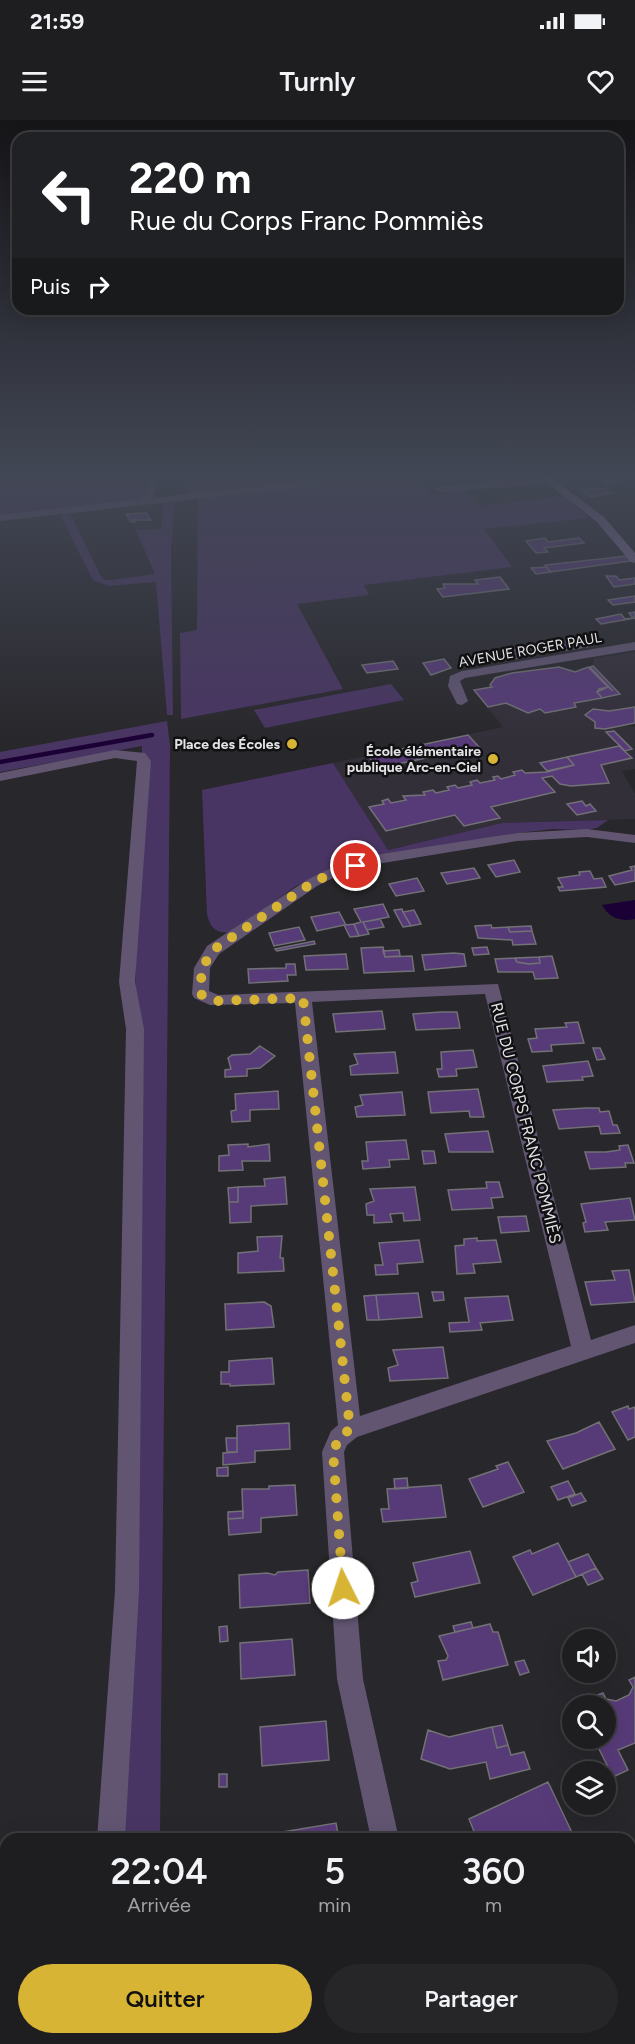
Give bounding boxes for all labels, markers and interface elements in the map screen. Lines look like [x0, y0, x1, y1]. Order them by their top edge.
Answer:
text: 21:59 [30, 8, 84, 35]
icon: menu [18, 65, 51, 98]
text: Turnly [280, 65, 355, 98]
icon: heart [584, 65, 617, 98]
text: 220 m [129, 153, 251, 204]
icon: left [30, 156, 108, 234]
text: Rue du Corps Franc Pommiès [129, 204, 484, 237]
icon: right [82, 270, 115, 303]
text: Puis [30, 273, 70, 300]
street label: AVENUE ROGER PAUL [457, 629, 604, 671]
place label: Place des Écoles [174, 736, 280, 753]
marker: Place des Écoles [285, 737, 299, 751]
place label: École élémentaire publique Arc-en-Ciel [347, 743, 481, 776]
marker: École élémentaire publique Arc-en-Ciel [486, 752, 500, 766]
pin [330, 840, 381, 891]
icon: arrive [339, 849, 372, 882]
street label: RUE DU CORPS FRANC POMMIÈS [487, 1000, 565, 1246]
position arrow [311, 1556, 375, 1620]
map controls [562, 1629, 616, 1815]
button: sound [562, 1629, 616, 1683]
button: search [562, 1695, 616, 1749]
button: layers [562, 1761, 616, 1815]
text: 22:04 [111, 1850, 208, 1893]
text: 5 [324, 1850, 345, 1893]
text: 360 [462, 1850, 525, 1893]
text: Arrivée [127, 1893, 191, 1917]
text: min [318, 1893, 351, 1917]
text: m [485, 1893, 502, 1917]
button: Quitter [18, 1964, 312, 2033]
button: Partager [324, 1964, 618, 2033]

